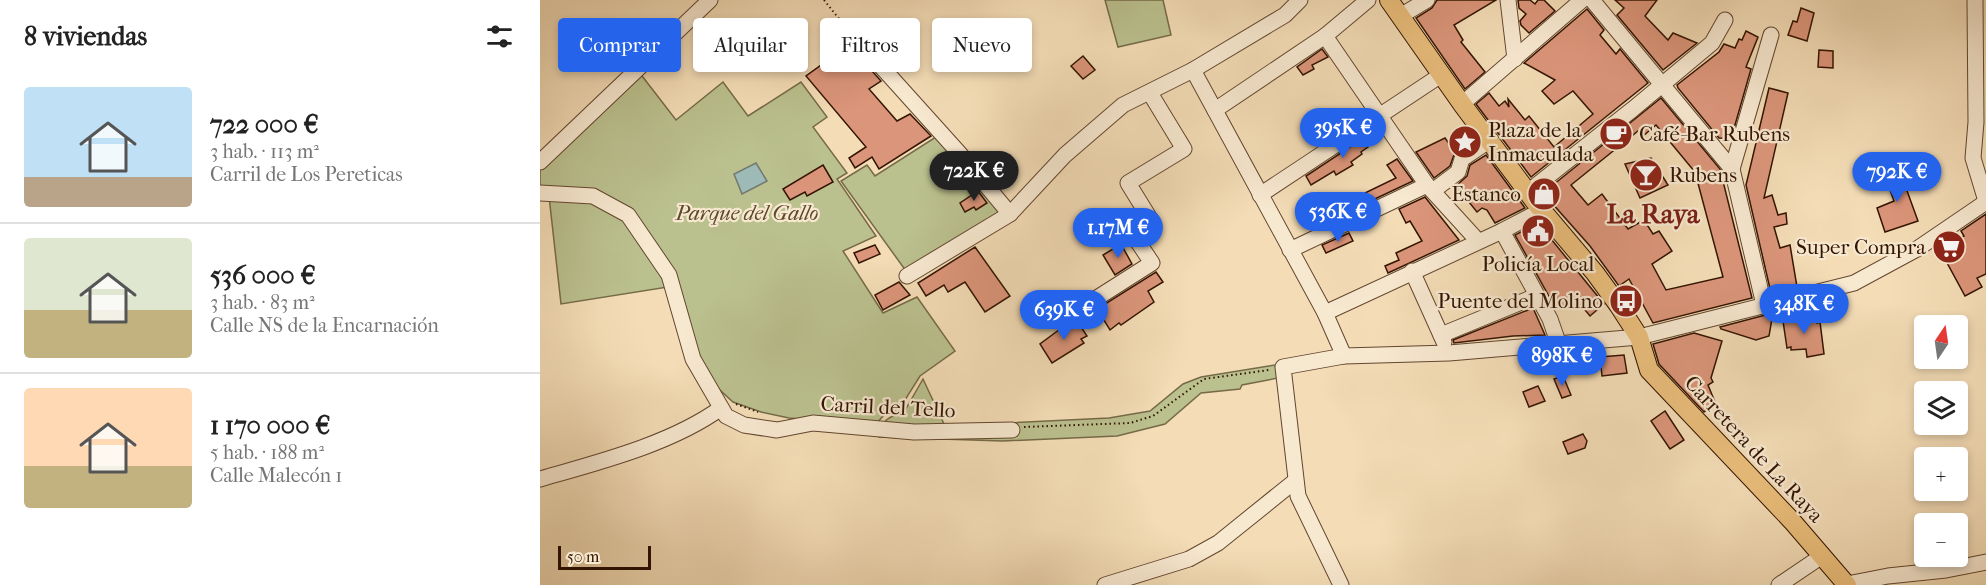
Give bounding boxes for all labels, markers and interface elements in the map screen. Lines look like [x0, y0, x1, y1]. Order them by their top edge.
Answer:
chip: Comprar [558, 18, 681, 72]
chip: Alquilar [693, 18, 808, 72]
chip: Filtros [820, 18, 920, 72]
chip: Nuevo [932, 18, 1032, 72]
icon: filters [483, 20, 516, 53]
text: 8 viviendas [24, 21, 147, 52]
pin: 395K € [1294, 108, 1392, 159]
text: 722 000 € [210, 109, 319, 140]
icon: home [72, 111, 144, 183]
text: 395K € [1314, 116, 1372, 139]
cafe icon: Café-Bar Rubens [1598, 116, 1634, 152]
place label: Plaza de la Inmaculada [1488, 118, 1594, 166]
place label: Café-Bar Rubens [1639, 122, 1790, 146]
place icon: Plaza de la Inmaculada [1447, 124, 1483, 160]
text: 3 hab. · 113 m² [210, 140, 319, 163]
pin: 722K € [925, 151, 1023, 202]
pin: 792K € [1848, 152, 1946, 203]
bar icon: Rubens [1628, 157, 1664, 193]
text: 722K € [944, 159, 1004, 182]
text: 792K € [1866, 160, 1928, 183]
text: Carril de Los Pereticas [210, 163, 403, 186]
place label: Rubens [1669, 163, 1737, 187]
shop icon: Estanco [1526, 176, 1562, 212]
place label: Estanco [1451, 182, 1521, 206]
pin: 536K € [1289, 192, 1387, 243]
district label: La Raya [1606, 198, 1701, 230]
text: 536K € [1309, 200, 1367, 223]
park label: Parque del Gallo [675, 201, 819, 225]
pin: 1.17M € [1063, 208, 1173, 259]
public building icon: Policía Local [1520, 213, 1556, 249]
text: 1.17M € [1087, 216, 1149, 239]
supermarket icon: Super Compra [1931, 229, 1967, 265]
place label: Super Compra [1796, 235, 1926, 259]
place label: Policía Local [1482, 252, 1594, 276]
text: 536 000 € [210, 260, 316, 291]
icon: home [72, 262, 144, 334]
bus stop icon: Puente del Molino [1608, 283, 1644, 319]
pin: 348K € [1755, 284, 1853, 335]
place label: Puente del Molino [1438, 289, 1603, 313]
pin: 639K € [1015, 290, 1113, 341]
text: 3 hab. · 83 m² [210, 291, 315, 314]
text: 348K € [1774, 292, 1834, 315]
text: 639K € [1034, 298, 1094, 321]
text: Calle NS de la Encarnación [210, 314, 439, 337]
north arrow [1914, 315, 1968, 369]
map controls [1914, 315, 1968, 567]
pin: 898K € [1513, 336, 1611, 387]
text: 898K € [1531, 344, 1593, 367]
street label: Carretera de La Raya [1680, 371, 1828, 528]
button: layers [1914, 381, 1968, 435]
street label: Carril del Tello [820, 391, 956, 423]
text: 1 170 000 € [210, 410, 331, 441]
icon: home [72, 412, 144, 484]
text: 5 hab. · 188 m² [210, 441, 324, 464]
button: + [1914, 447, 1968, 501]
text: Calle Malecón 1 [210, 464, 343, 487]
button: − [1914, 513, 1968, 567]
scale bar [558, 543, 651, 570]
text: 50 m [567, 547, 599, 566]

